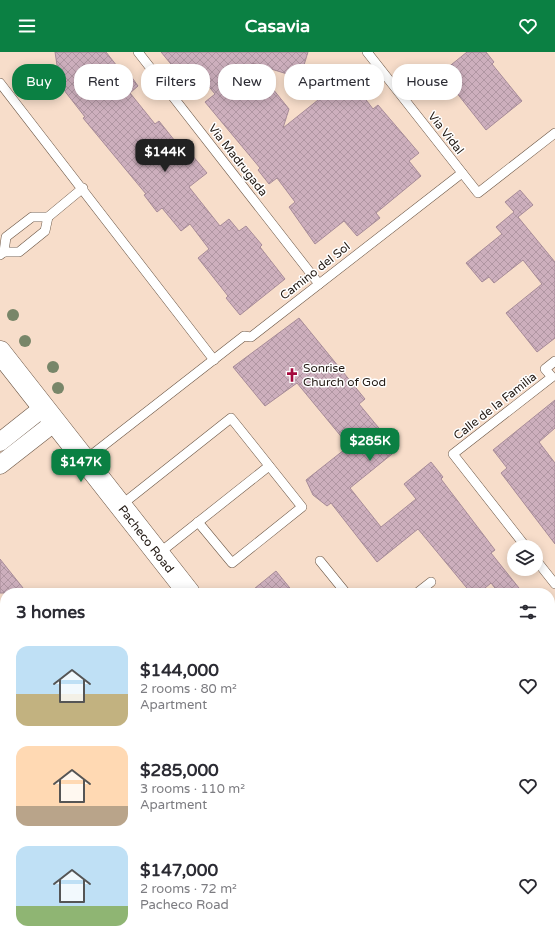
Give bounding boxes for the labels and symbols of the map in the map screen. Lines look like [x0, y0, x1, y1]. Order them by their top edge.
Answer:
street label: Via Vidal [425, 109, 467, 157]
street label: Via Madrugada [206, 121, 270, 199]
pin: $144K [137, 139, 193, 173]
street label: Camino del Sol [277, 239, 353, 303]
place label: Sonrise Church of God [303, 361, 386, 389]
church icon: Sonrise Church of God [284, 367, 300, 383]
street label: Calle de la Familia [451, 369, 539, 443]
pin: $285K [342, 428, 398, 462]
pin: $147K [53, 449, 109, 483]
street label: Pacheco Road [115, 502, 177, 576]

